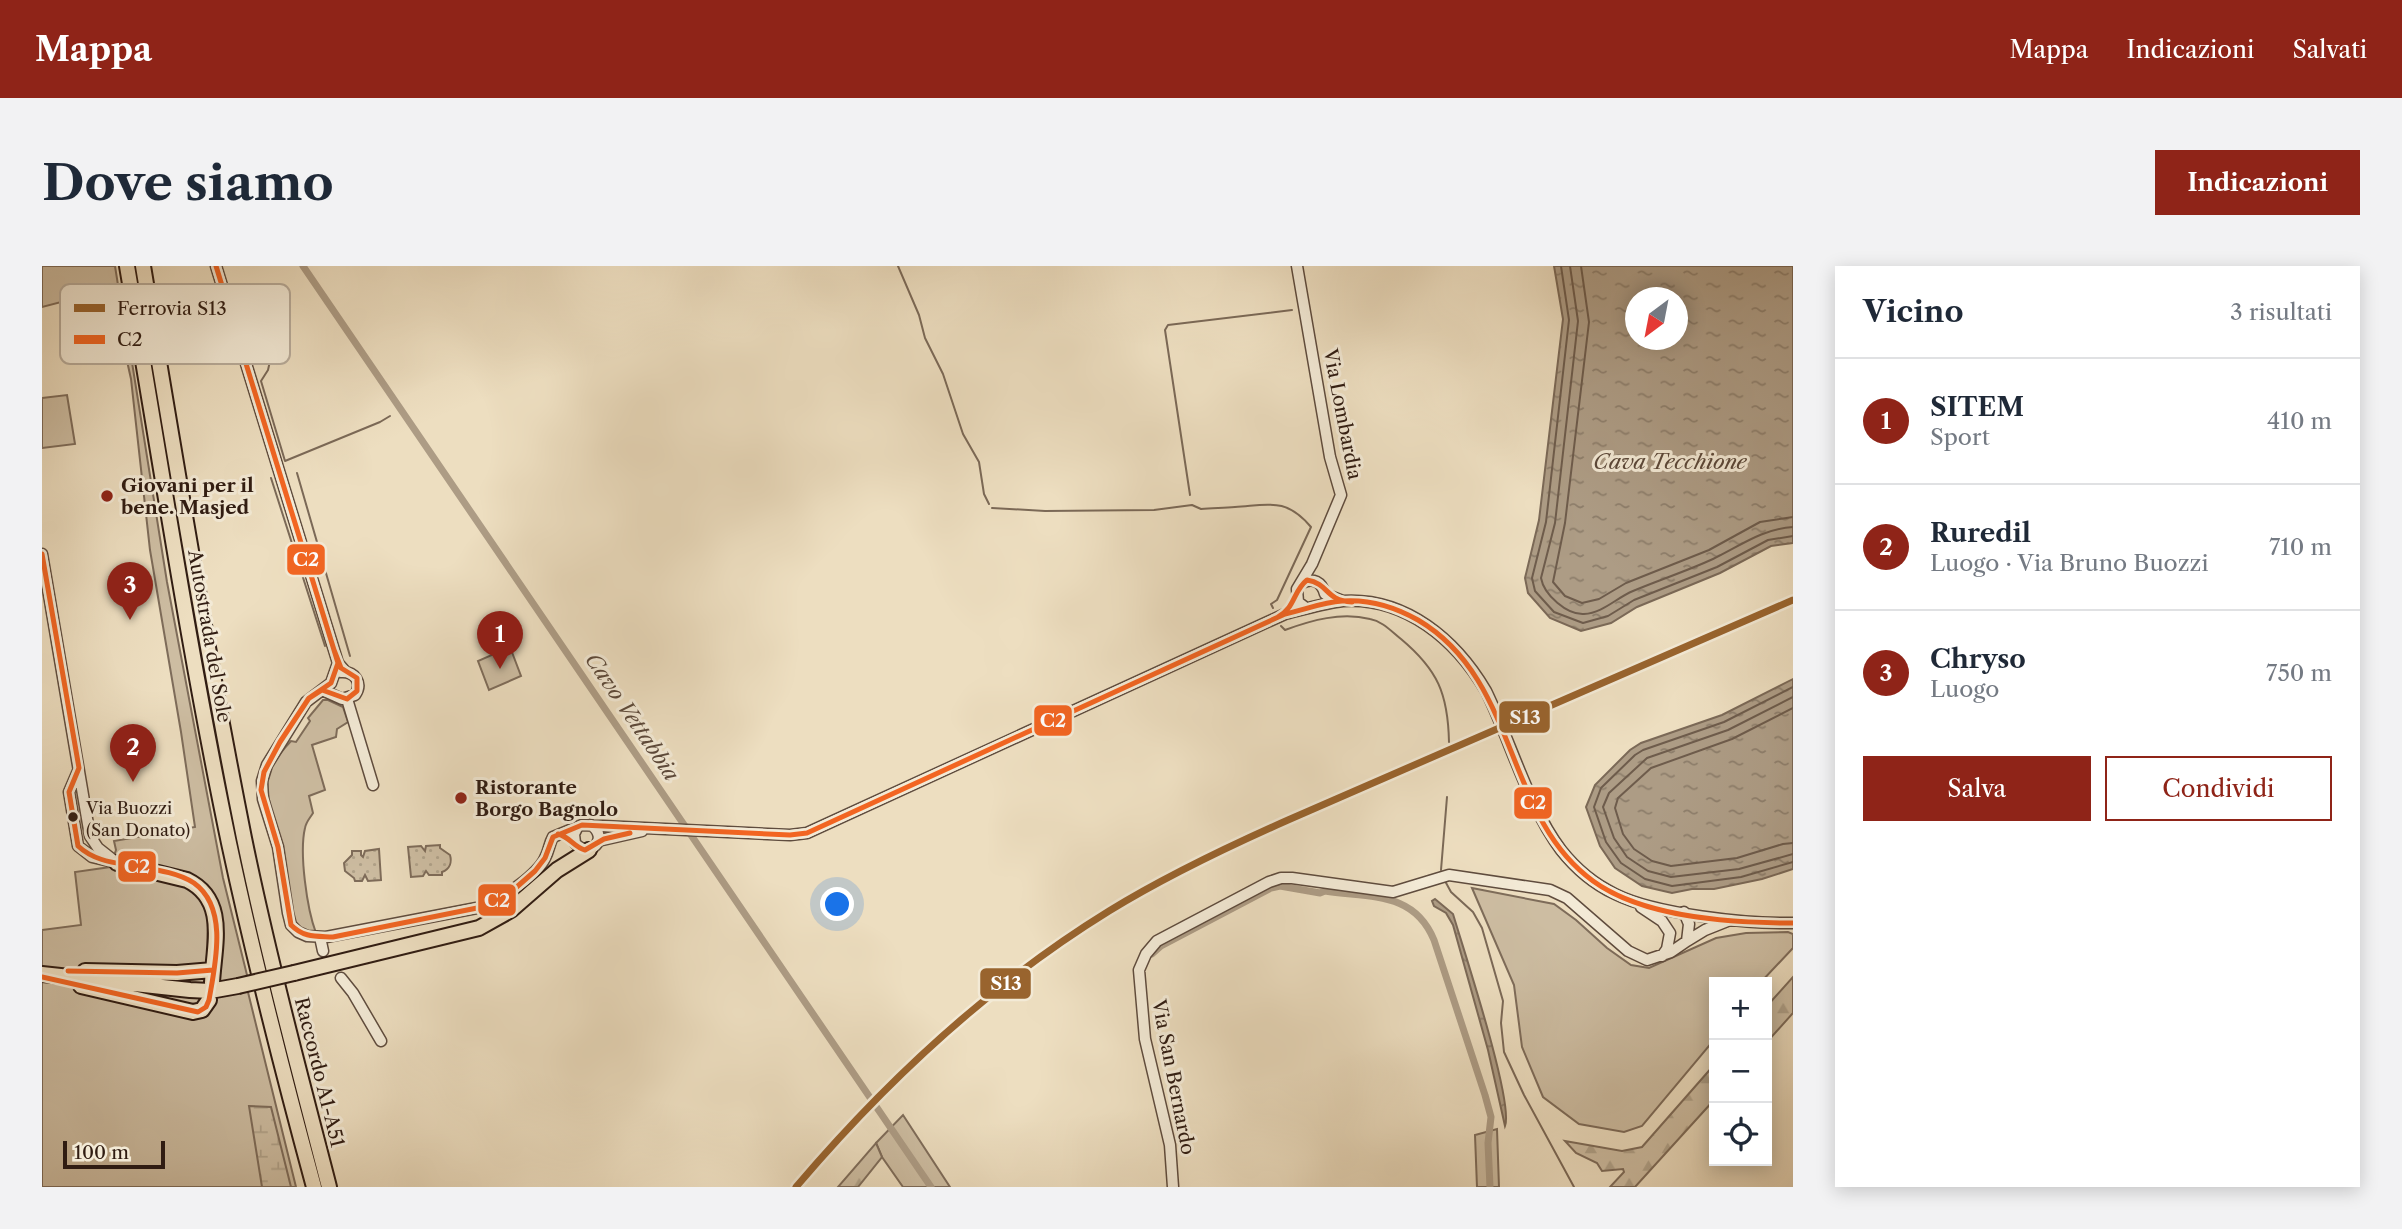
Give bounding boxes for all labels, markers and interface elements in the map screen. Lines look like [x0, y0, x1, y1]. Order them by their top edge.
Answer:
text: Mappa [35, 29, 152, 70]
text: Mappa [2009, 35, 2088, 64]
text: Indicazioni [2126, 35, 2254, 64]
text: Salvati [2292, 35, 2367, 64]
button: Indicazioni [2155, 150, 2360, 215]
text: Dove siamo [42, 152, 334, 213]
legend [60, 284, 290, 364]
north arrow [1625, 287, 1688, 350]
text: Vicino [1863, 293, 1963, 330]
text: Ferrovia S13 [117, 297, 227, 320]
text: 3 risultati [2230, 298, 2332, 326]
text: C2 [117, 328, 143, 351]
street label: Via Lombardia [1318, 346, 1366, 481]
text: SITEM [1930, 391, 2024, 423]
text: 1 [1881, 407, 1891, 435]
text: 410 m [2267, 407, 2332, 435]
text: Sport [1930, 423, 1990, 451]
water label: Cava Tecchione [1593, 449, 1748, 474]
place label: Giovani per il bene. Masjed [120, 474, 254, 519]
marker: Giovani per il bene. Masjed [99, 488, 115, 504]
text: Ruredil [1930, 517, 2031, 549]
text: 2 [1879, 533, 1893, 561]
text: 710 m [2269, 533, 2332, 561]
line badge: C2 [286, 543, 326, 576]
street label: Autostrada del Sole [183, 547, 236, 724]
text: C2 [293, 548, 319, 571]
text: Luogo · Via Bruno Buozzi [1930, 549, 2208, 577]
pin: 3 [107, 562, 153, 620]
pin: 1 [477, 611, 523, 669]
text: Chryso [1930, 643, 2026, 675]
water label: Cavo Vettabbia [580, 648, 685, 786]
text: 3 [1880, 659, 1893, 687]
text: 750 m [2266, 659, 2332, 687]
text: Luogo [1930, 675, 1999, 703]
line badge: S13 [1498, 700, 1551, 734]
line badge: C2 [1033, 704, 1073, 737]
text: S13 [1509, 706, 1541, 729]
text: C2 [1040, 709, 1066, 732]
pin: 2 [110, 724, 156, 782]
button: Salva [1863, 756, 2091, 821]
button: Condividi [2105, 756, 2332, 821]
place label: Ristorante Borgo Bagnolo [475, 776, 618, 821]
line badge: C2 [1513, 786, 1553, 820]
marker: Ristorante Borgo Bagnolo [453, 790, 469, 806]
text: C2 [1520, 791, 1546, 814]
place label: Via Buozzi (San Donato) [85, 798, 190, 840]
marker: Via Buozzi (San Donato) [66, 810, 80, 824]
line badge: C2 [117, 850, 157, 883]
text: C2 [124, 855, 150, 878]
line badge: C2 [477, 883, 517, 917]
your location [820, 887, 854, 921]
text: C2 [484, 889, 510, 912]
line badge: S13 [979, 967, 1032, 1000]
text: S13 [990, 972, 1022, 995]
map controls [1709, 977, 1772, 1166]
button: + [1709, 977, 1772, 1040]
street label: Raccordo A1-A51 [290, 995, 349, 1149]
street label: Via San Bernardo [1147, 997, 1200, 1157]
button: − [1709, 1040, 1772, 1103]
button: locate [1709, 1103, 1772, 1166]
scale bar [63, 1138, 164, 1170]
text: 100 m [74, 1141, 129, 1164]

